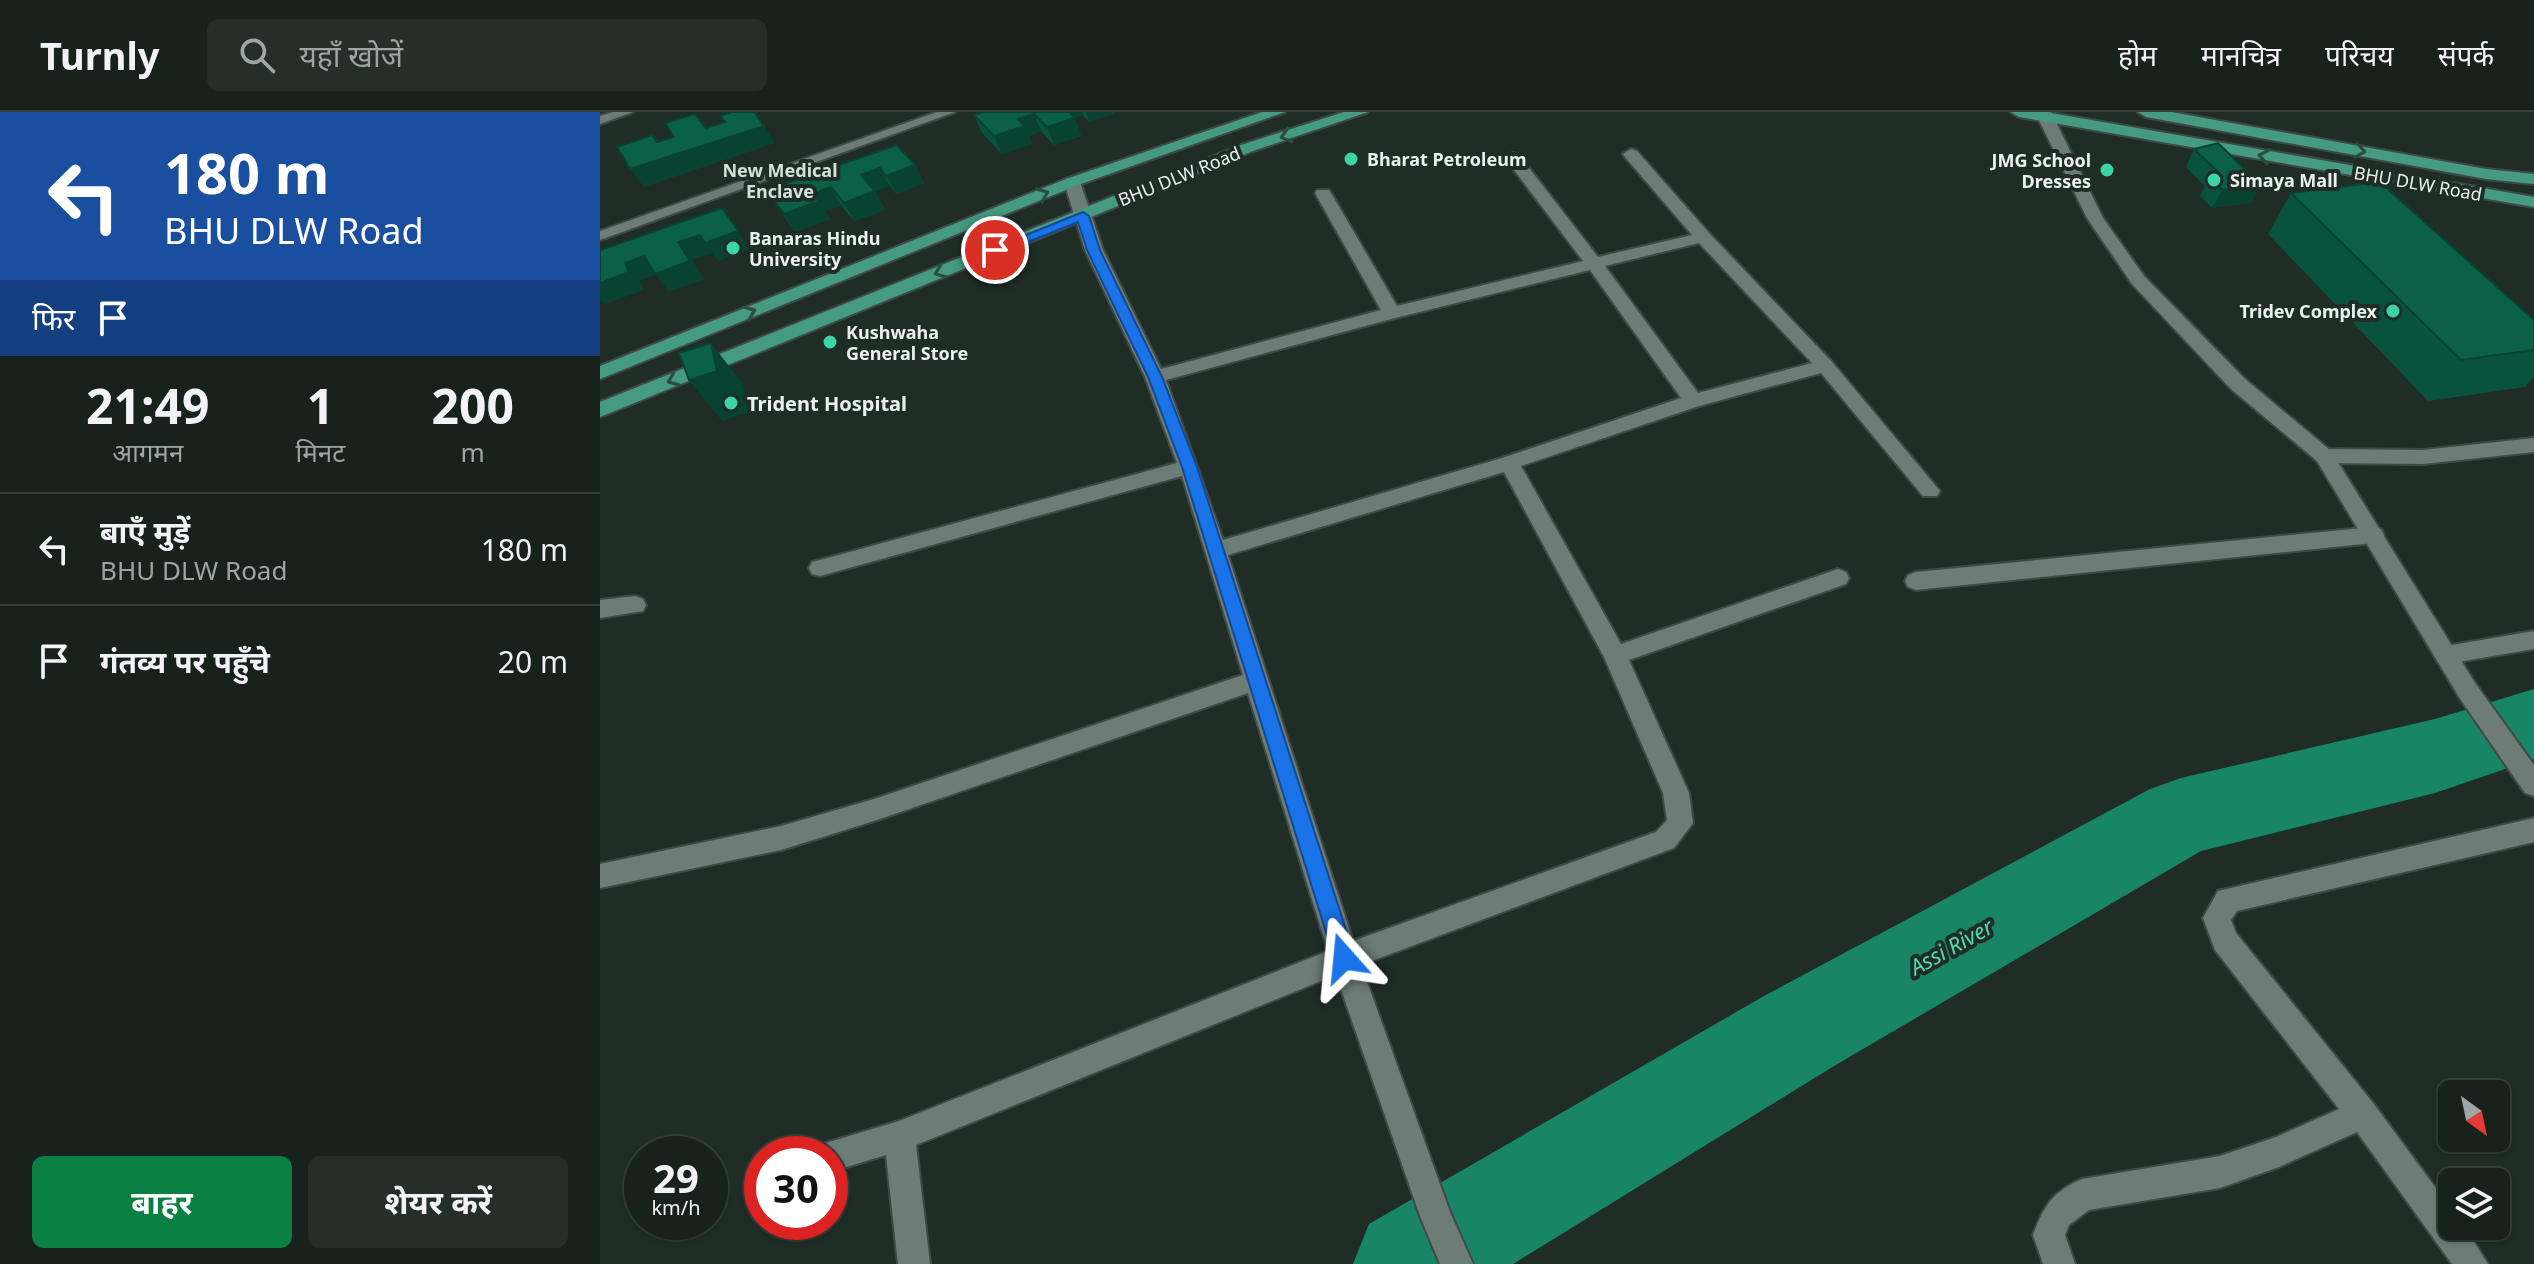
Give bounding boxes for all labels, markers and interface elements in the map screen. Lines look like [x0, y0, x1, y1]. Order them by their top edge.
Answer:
search box [207, 19, 767, 91]
text: Turnly [40, 29, 159, 81]
icon: search [235, 33, 279, 77]
text: यहाँ खोजें [299, 35, 403, 76]
text: होम [2118, 36, 2157, 74]
text: मानचित्र [2201, 36, 2281, 74]
text: परिचय [2325, 36, 2394, 74]
text: संपर्क [2438, 36, 2494, 74]
one-way arrow [1280, 127, 1293, 143]
text: 180 m [164, 134, 329, 210]
street label: BHU DLW Road [1114, 141, 1244, 211]
one-way arrow [2354, 141, 2367, 158]
icon: left [32, 144, 136, 248]
place label: Bharat Petroleum [1367, 147, 1526, 171]
place label: JMG School Dresses [1990, 148, 2091, 193]
one-way arrow [2257, 148, 2271, 165]
marker: Bharat Petroleum [1342, 150, 1360, 168]
district label: New Medical Enclave [722, 158, 838, 203]
street label: BHU DLW Road [2352, 160, 2484, 206]
marker: JMG School Dresses [2098, 161, 2116, 179]
place label: Simaya Mall [2230, 168, 2338, 192]
marker: Simaya Mall [2205, 171, 2223, 189]
one-way arrow [1035, 187, 1049, 203]
text: BHU DLW Road [164, 206, 424, 255]
pin [961, 216, 1029, 284]
place label: Banaras Hindu University [749, 226, 880, 271]
icon: arrive [973, 228, 1017, 272]
marker: Banaras Hindu University [724, 239, 742, 257]
one-way arrow [934, 263, 948, 279]
icon: arrive [91, 296, 135, 340]
text: फिर [32, 298, 75, 339]
place label: Tridev Complex [2239, 299, 2378, 323]
marker: Tridev Complex [2384, 302, 2402, 320]
one-way arrow [742, 305, 756, 322]
place label: Kushwaha General Store [846, 320, 968, 365]
marker: Kushwaha General Store [821, 333, 839, 351]
one-way arrow [667, 371, 681, 387]
text: 21:49 [86, 373, 209, 438]
text: 1 [307, 373, 334, 438]
text: 200 [431, 373, 514, 438]
place label: Trident Hospital [747, 390, 907, 417]
marker: Trident Hospital [722, 394, 740, 412]
text: आगमन [112, 434, 183, 470]
text: मिनट [296, 434, 345, 470]
text: m [461, 434, 485, 470]
text: बाएँ मुड़ें [100, 511, 190, 552]
icon: left [32, 527, 76, 571]
text: 180 m [481, 529, 568, 570]
text: BHU DLW Road [100, 552, 287, 588]
icon: arrive [32, 639, 76, 683]
text: गंतव्य पर पहुँचे [100, 641, 270, 682]
text: 20 m [498, 641, 568, 682]
water label: Assi River [1902, 910, 1999, 982]
position arrow [1302, 916, 1386, 1000]
north arrow [2438, 1080, 2510, 1152]
map controls [2438, 1080, 2510, 1240]
speed limit sign: 30 [744, 1136, 848, 1240]
text: 29 [653, 1150, 699, 1205]
button: बाहर [32, 1156, 292, 1248]
button: शेयर करें [308, 1156, 568, 1248]
button: layers [2438, 1168, 2510, 1240]
text: km/h [651, 1194, 701, 1221]

